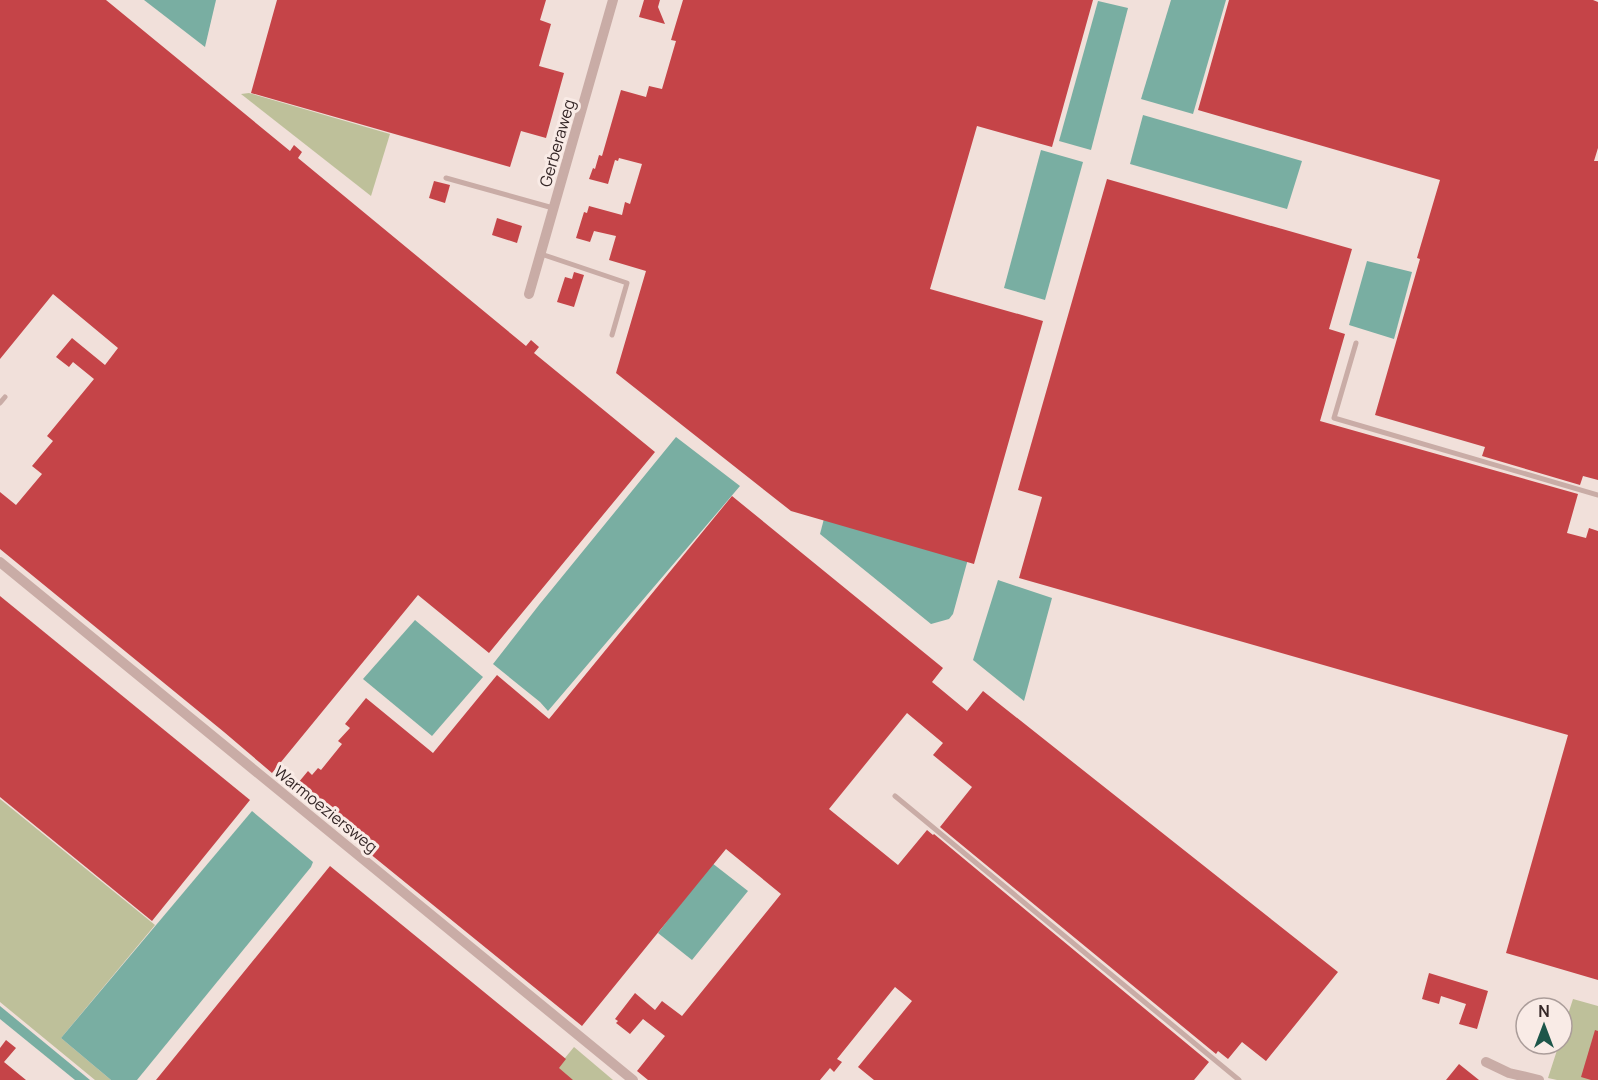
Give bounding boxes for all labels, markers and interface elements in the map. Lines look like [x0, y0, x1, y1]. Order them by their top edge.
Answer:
street label: Gerberaweg [534, 97, 580, 189]
street label: Warmoeziersweg [270, 760, 382, 858]
north arrow [1514, 996, 1574, 1056]
text: N [1538, 1000, 1550, 1022]

